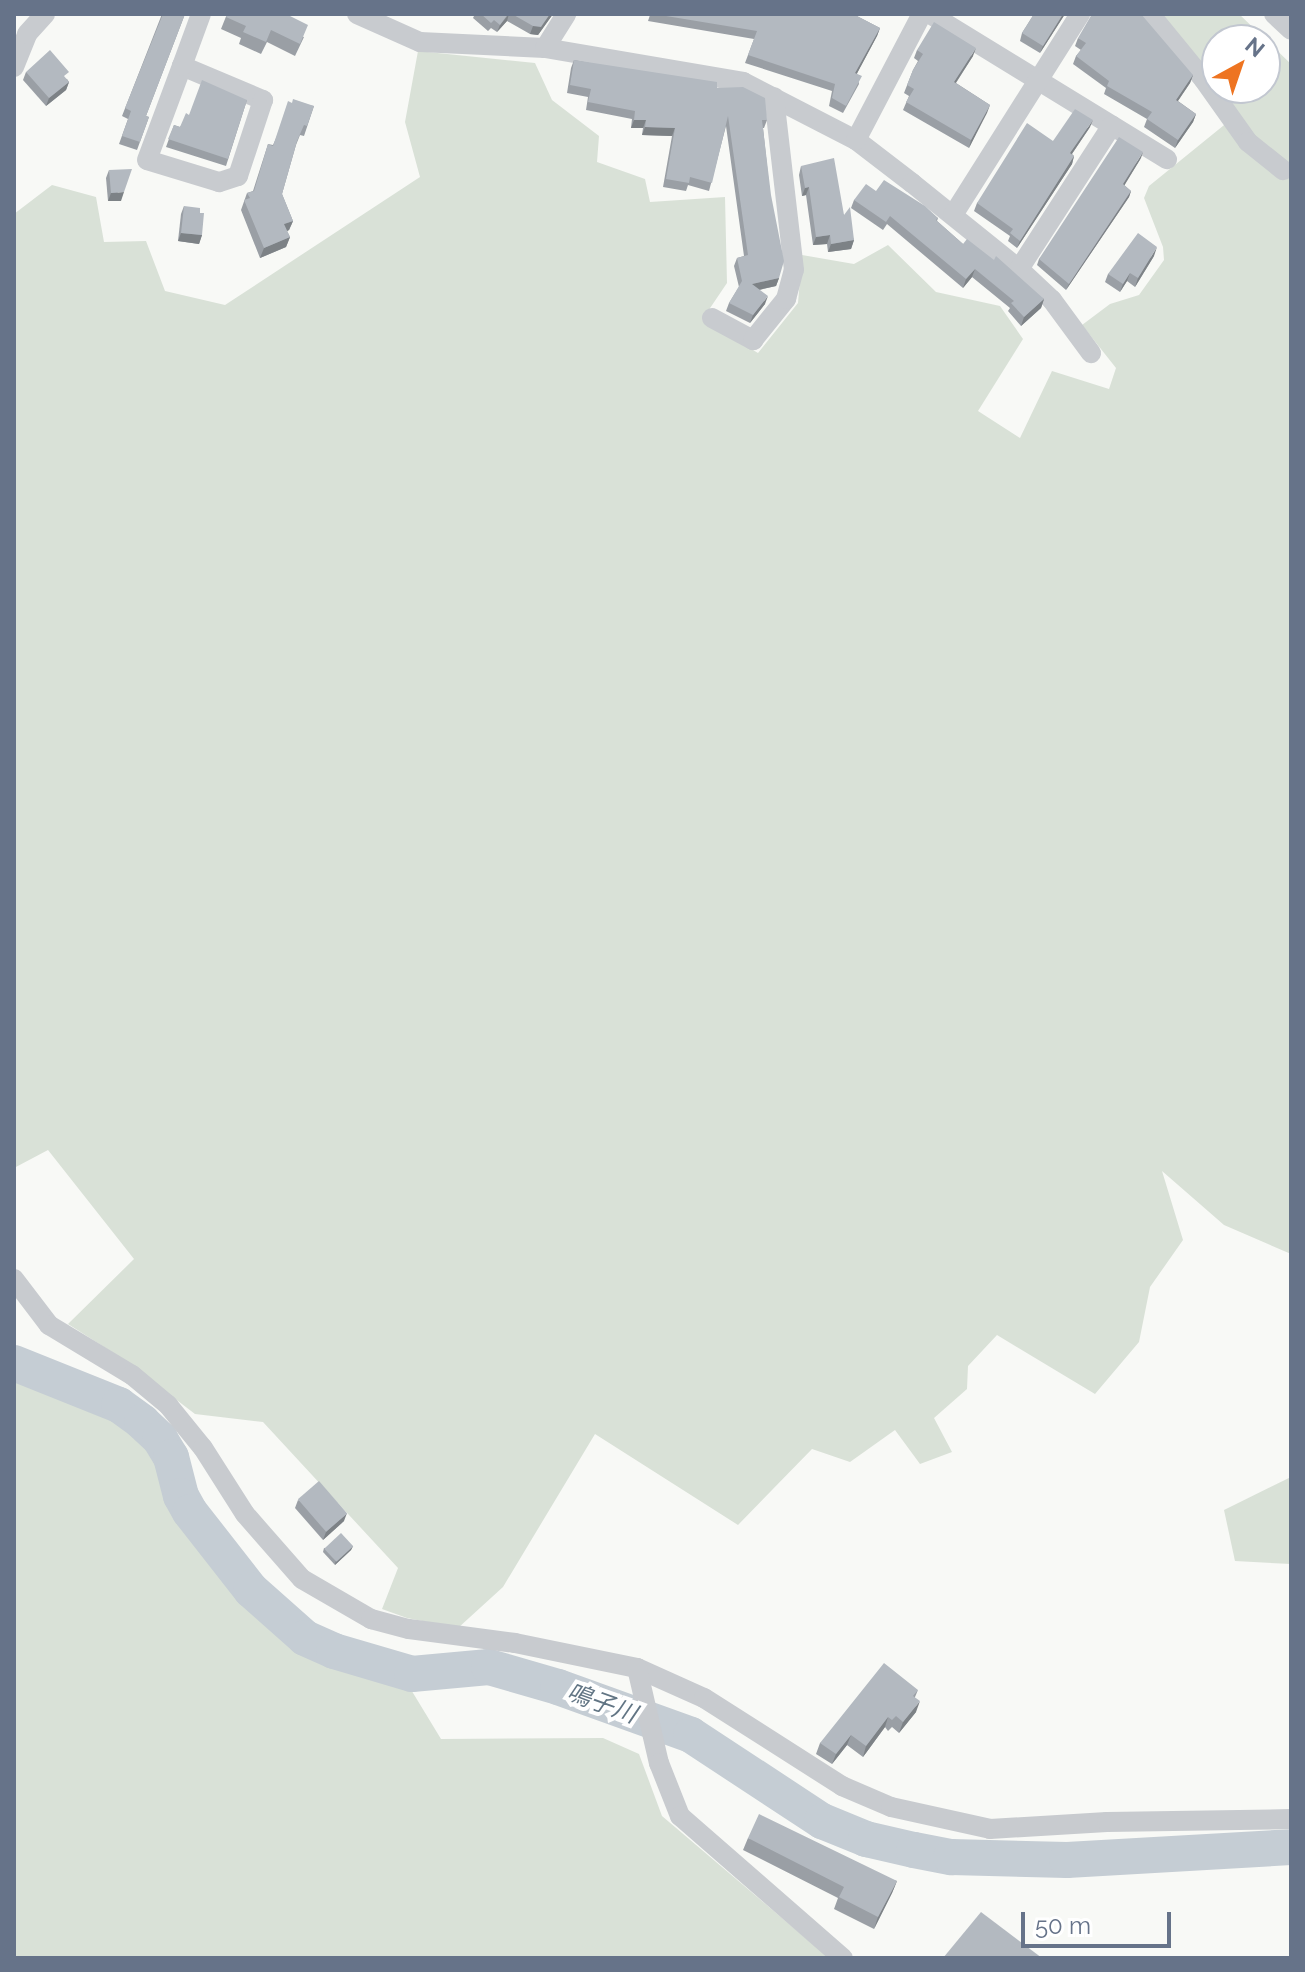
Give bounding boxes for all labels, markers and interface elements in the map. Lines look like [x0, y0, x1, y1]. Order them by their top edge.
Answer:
north arrow [1201, 24, 1281, 104]
text: N [1240, 32, 1270, 62]
water label: 鳴子川 [563, 1677, 641, 1729]
scale bar [1025, 1896, 1175, 1946]
text: 50 m [1035, 1911, 1091, 1940]

